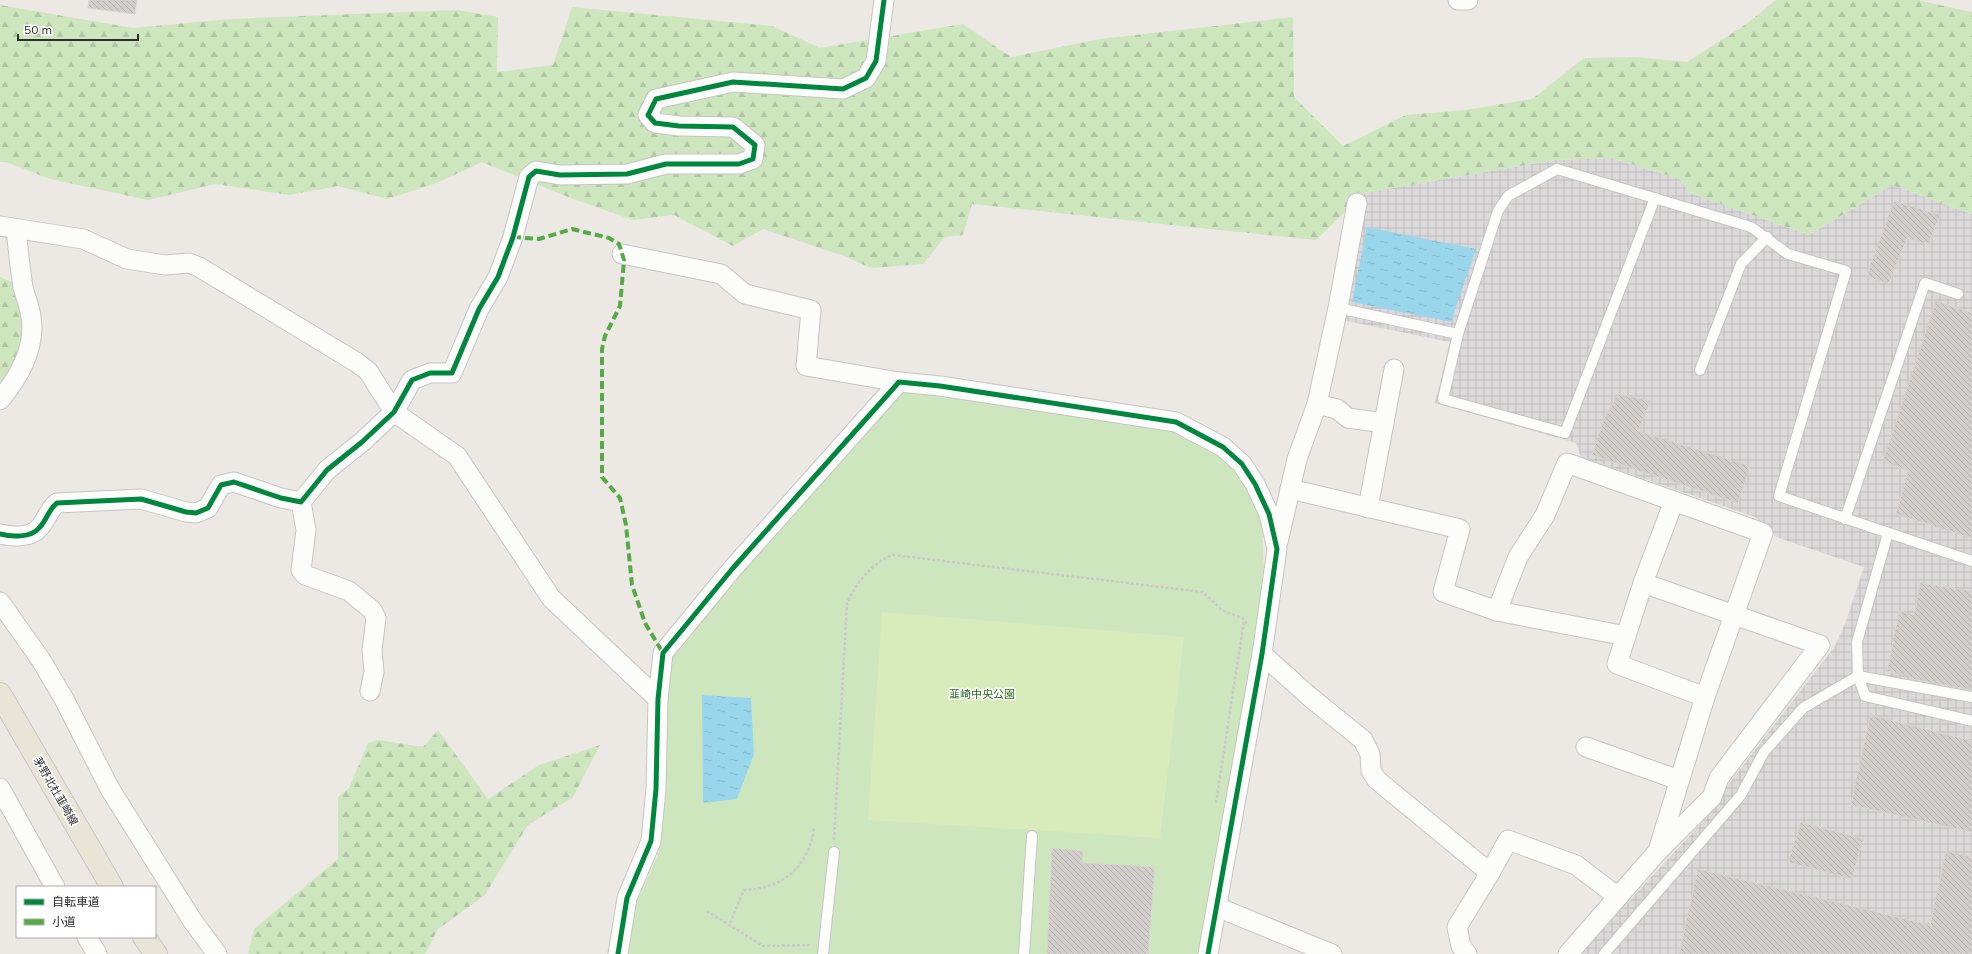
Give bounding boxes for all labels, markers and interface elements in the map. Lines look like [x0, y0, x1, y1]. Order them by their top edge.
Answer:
scale bar [18, 16, 138, 42]
text: 50 m [24, 22, 52, 37]
park label: 韮崎中央公園 [949, 687, 1015, 701]
street label: 茅野北杜韮崎線 [31, 754, 81, 828]
legend [16, 886, 156, 938]
text: 自転車道 [52, 894, 100, 909]
text: 小道 [52, 914, 76, 929]

